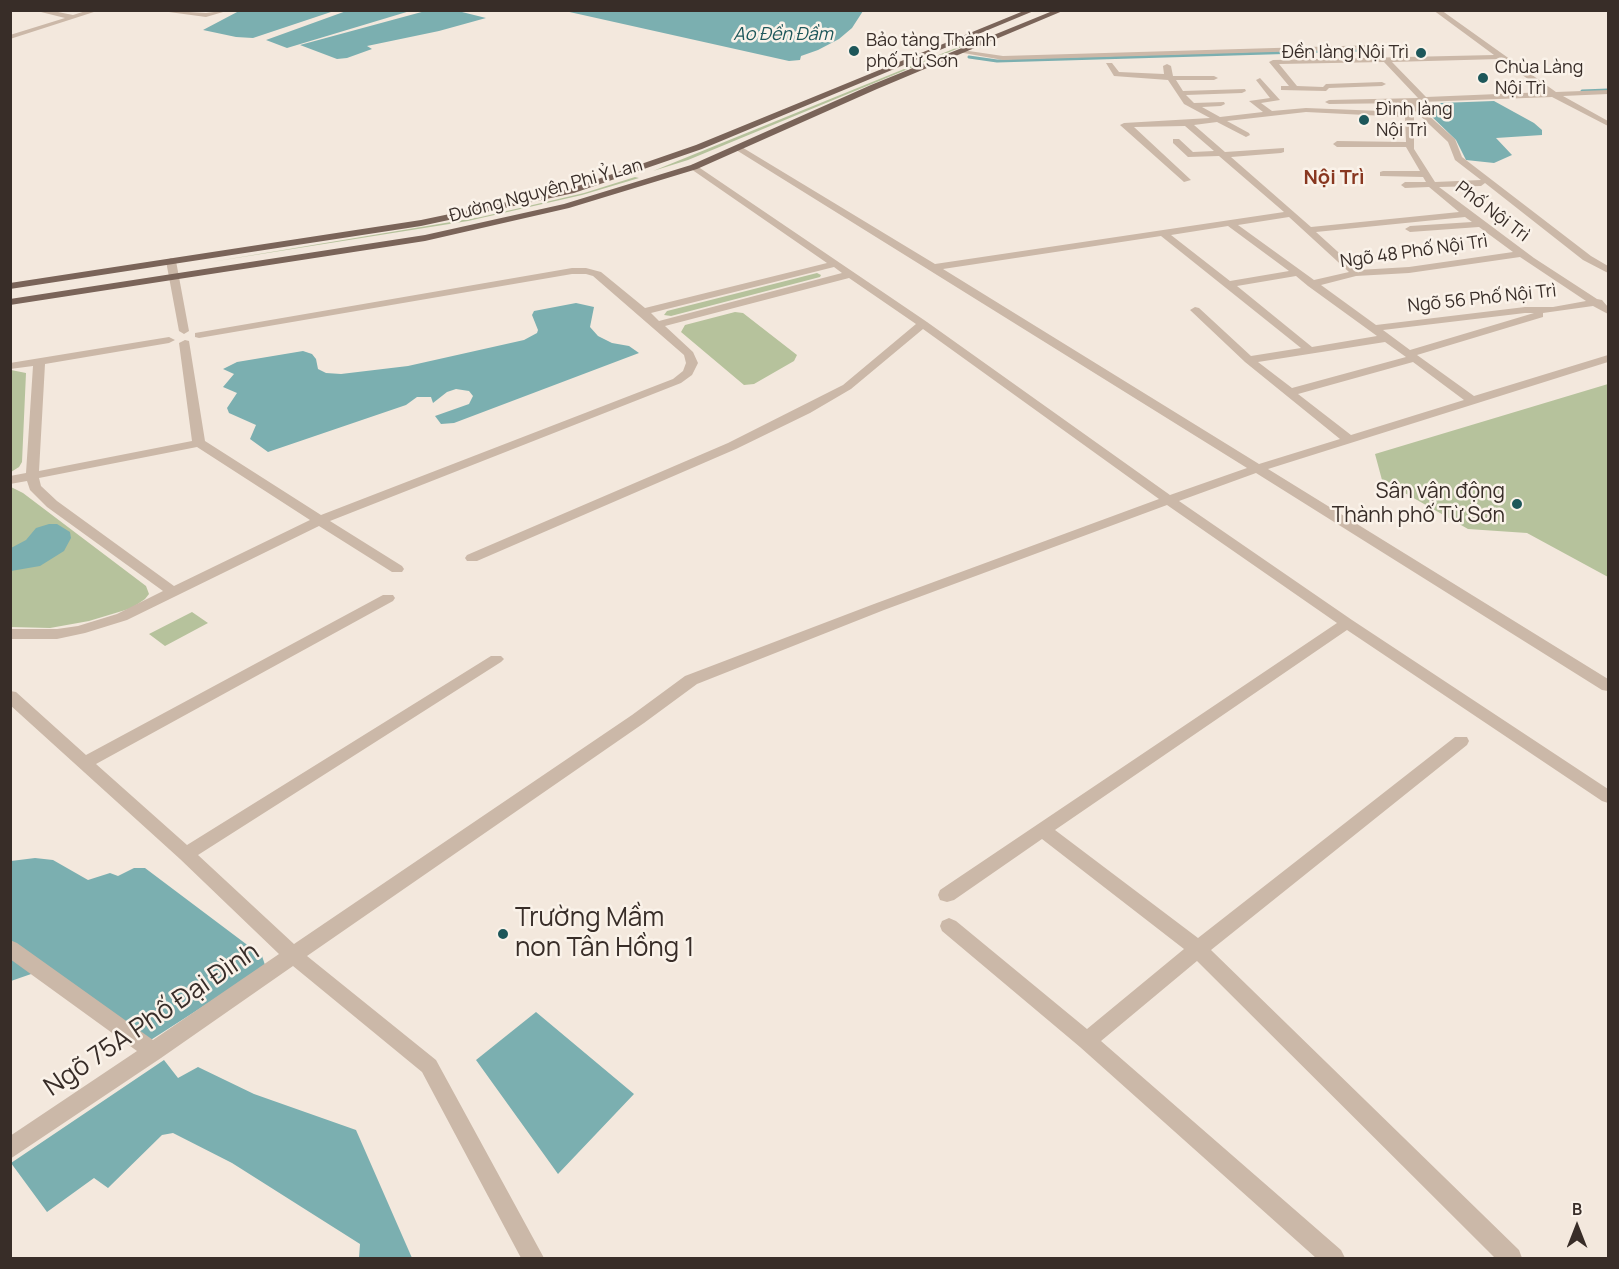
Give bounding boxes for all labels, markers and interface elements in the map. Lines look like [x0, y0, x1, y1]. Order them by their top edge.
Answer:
water label: Ao Đền Đầm [733, 24, 833, 46]
place label: Bảo tàng Thành phố Từ Sơn [866, 30, 996, 72]
place label: Đền làng Nội Trì [1282, 42, 1409, 64]
marker: Bảo tàng Thành phố Từ Sơn [847, 44, 861, 58]
marker: Đền làng Nội Trì [1414, 46, 1428, 60]
place label: Chùa Làng Nội Trì [1495, 57, 1583, 100]
marker: Chùa Làng Nội Trì [1476, 71, 1490, 85]
place label: Đình làng Nội Trì [1376, 99, 1453, 142]
marker: Đình làng Nội Trì [1357, 113, 1371, 127]
street label: Đường Nguyên Phi Ỷ Lan [447, 155, 645, 227]
district label: Nội Trì [1303, 166, 1365, 190]
street label: Phố Nội Trì [1451, 177, 1533, 247]
street label: Ngõ 48 Phố Nội Trì [1339, 231, 1489, 273]
street label: Ngõ 56 Phố Nội Trì [1407, 280, 1557, 318]
place label: Sân vận động Thành phố Từ Sơn [1332, 479, 1505, 529]
marker: Sân vận động Thành phố Từ Sơn [1510, 497, 1524, 511]
place label: Trường Mầm non Tân Hồng 1 [515, 903, 695, 964]
marker: Trường Mầm non Tân Hồng 1 [496, 927, 510, 941]
street label: Ngõ 75A Phố Đại Đình [39, 936, 265, 1104]
north arrow [1547, 1197, 1607, 1257]
text: B [1572, 1198, 1582, 1220]

